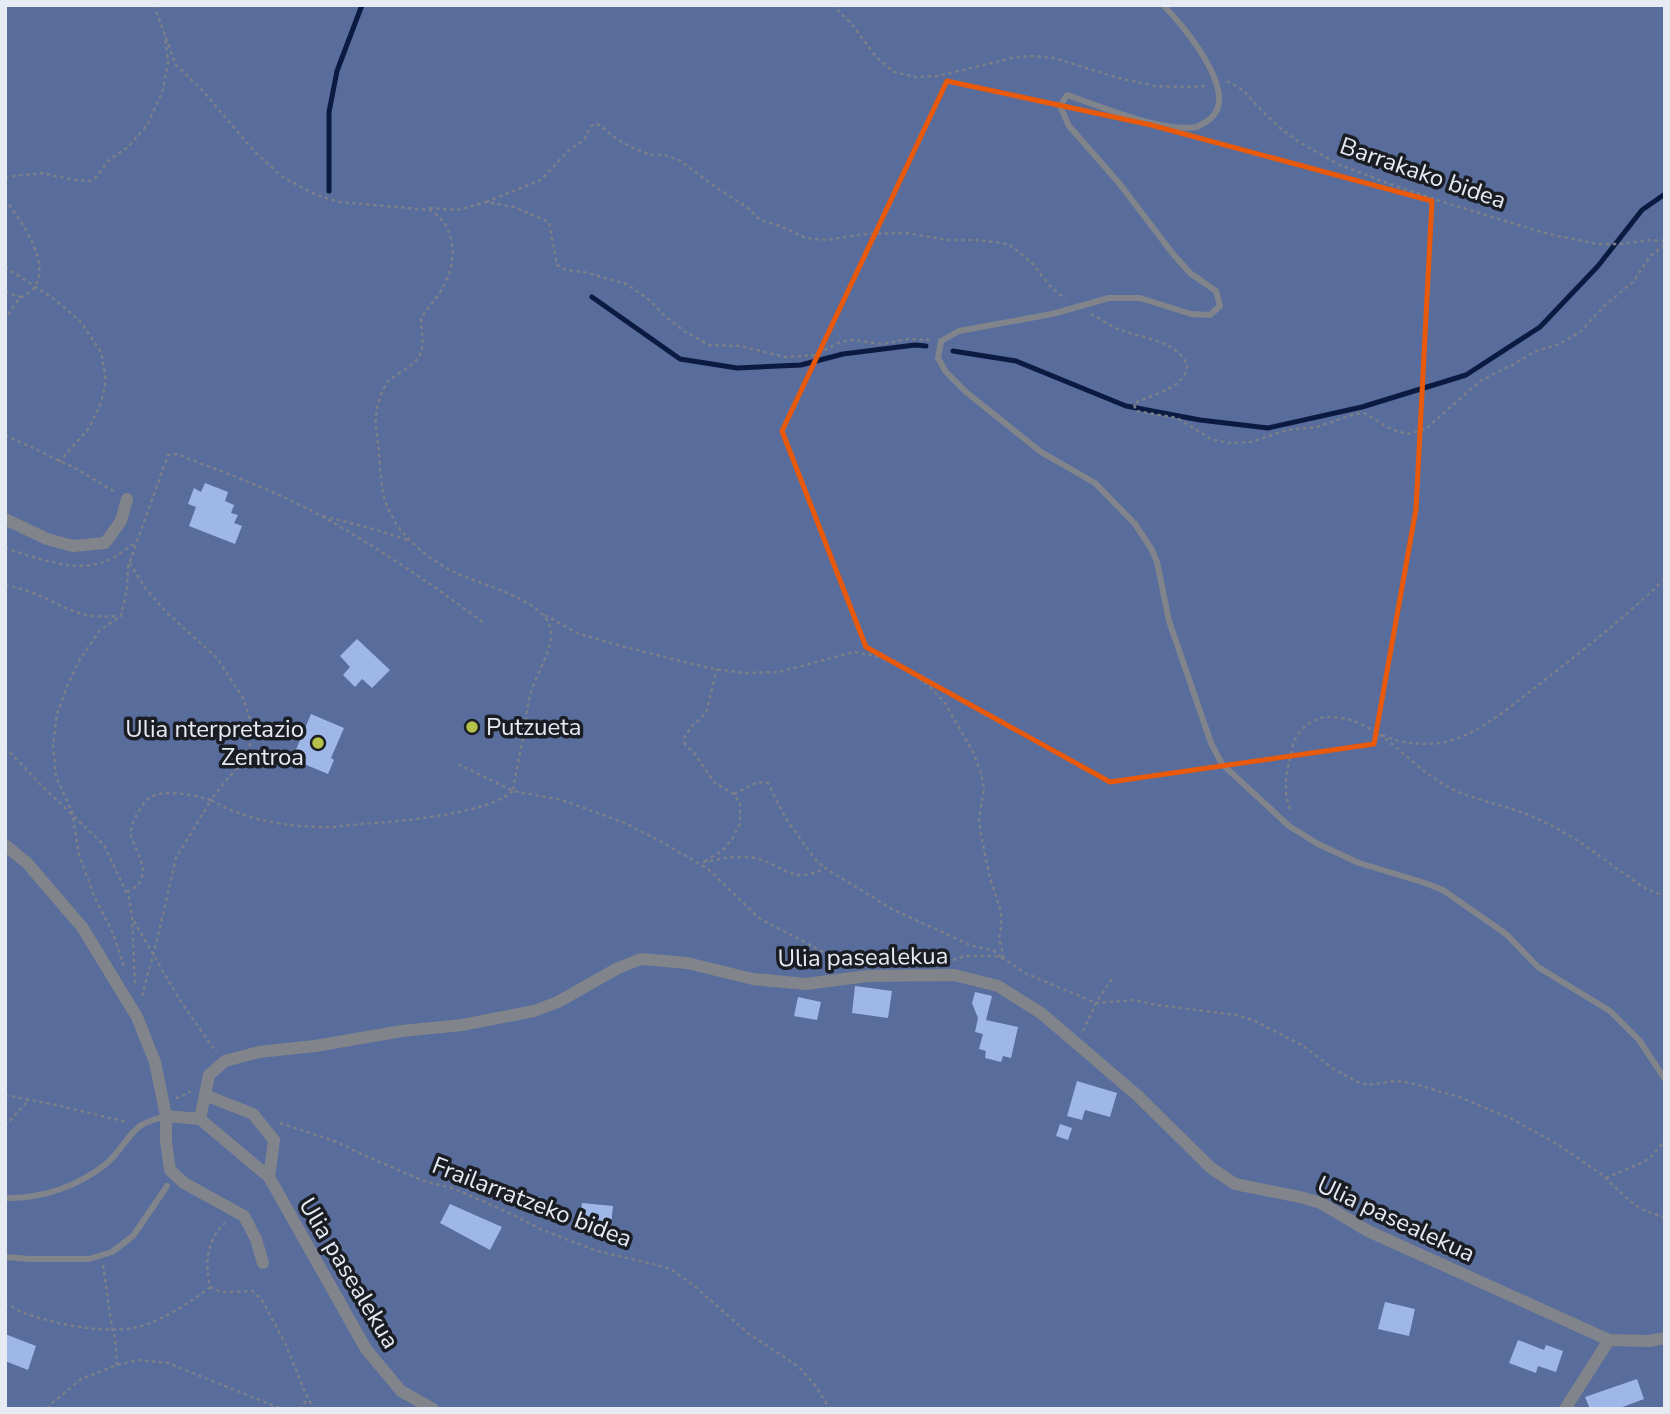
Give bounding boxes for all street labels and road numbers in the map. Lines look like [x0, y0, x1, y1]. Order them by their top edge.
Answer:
street label: Barrakako bidea [1336, 130, 1510, 216]
street label: Ulia pasealekua [777, 940, 949, 974]
street label: Frailarratzeko bidea [428, 1149, 636, 1255]
street label: Ulia pasealekua [1312, 1168, 1480, 1270]
street label: Ulia pasealekua [291, 1192, 407, 1354]

